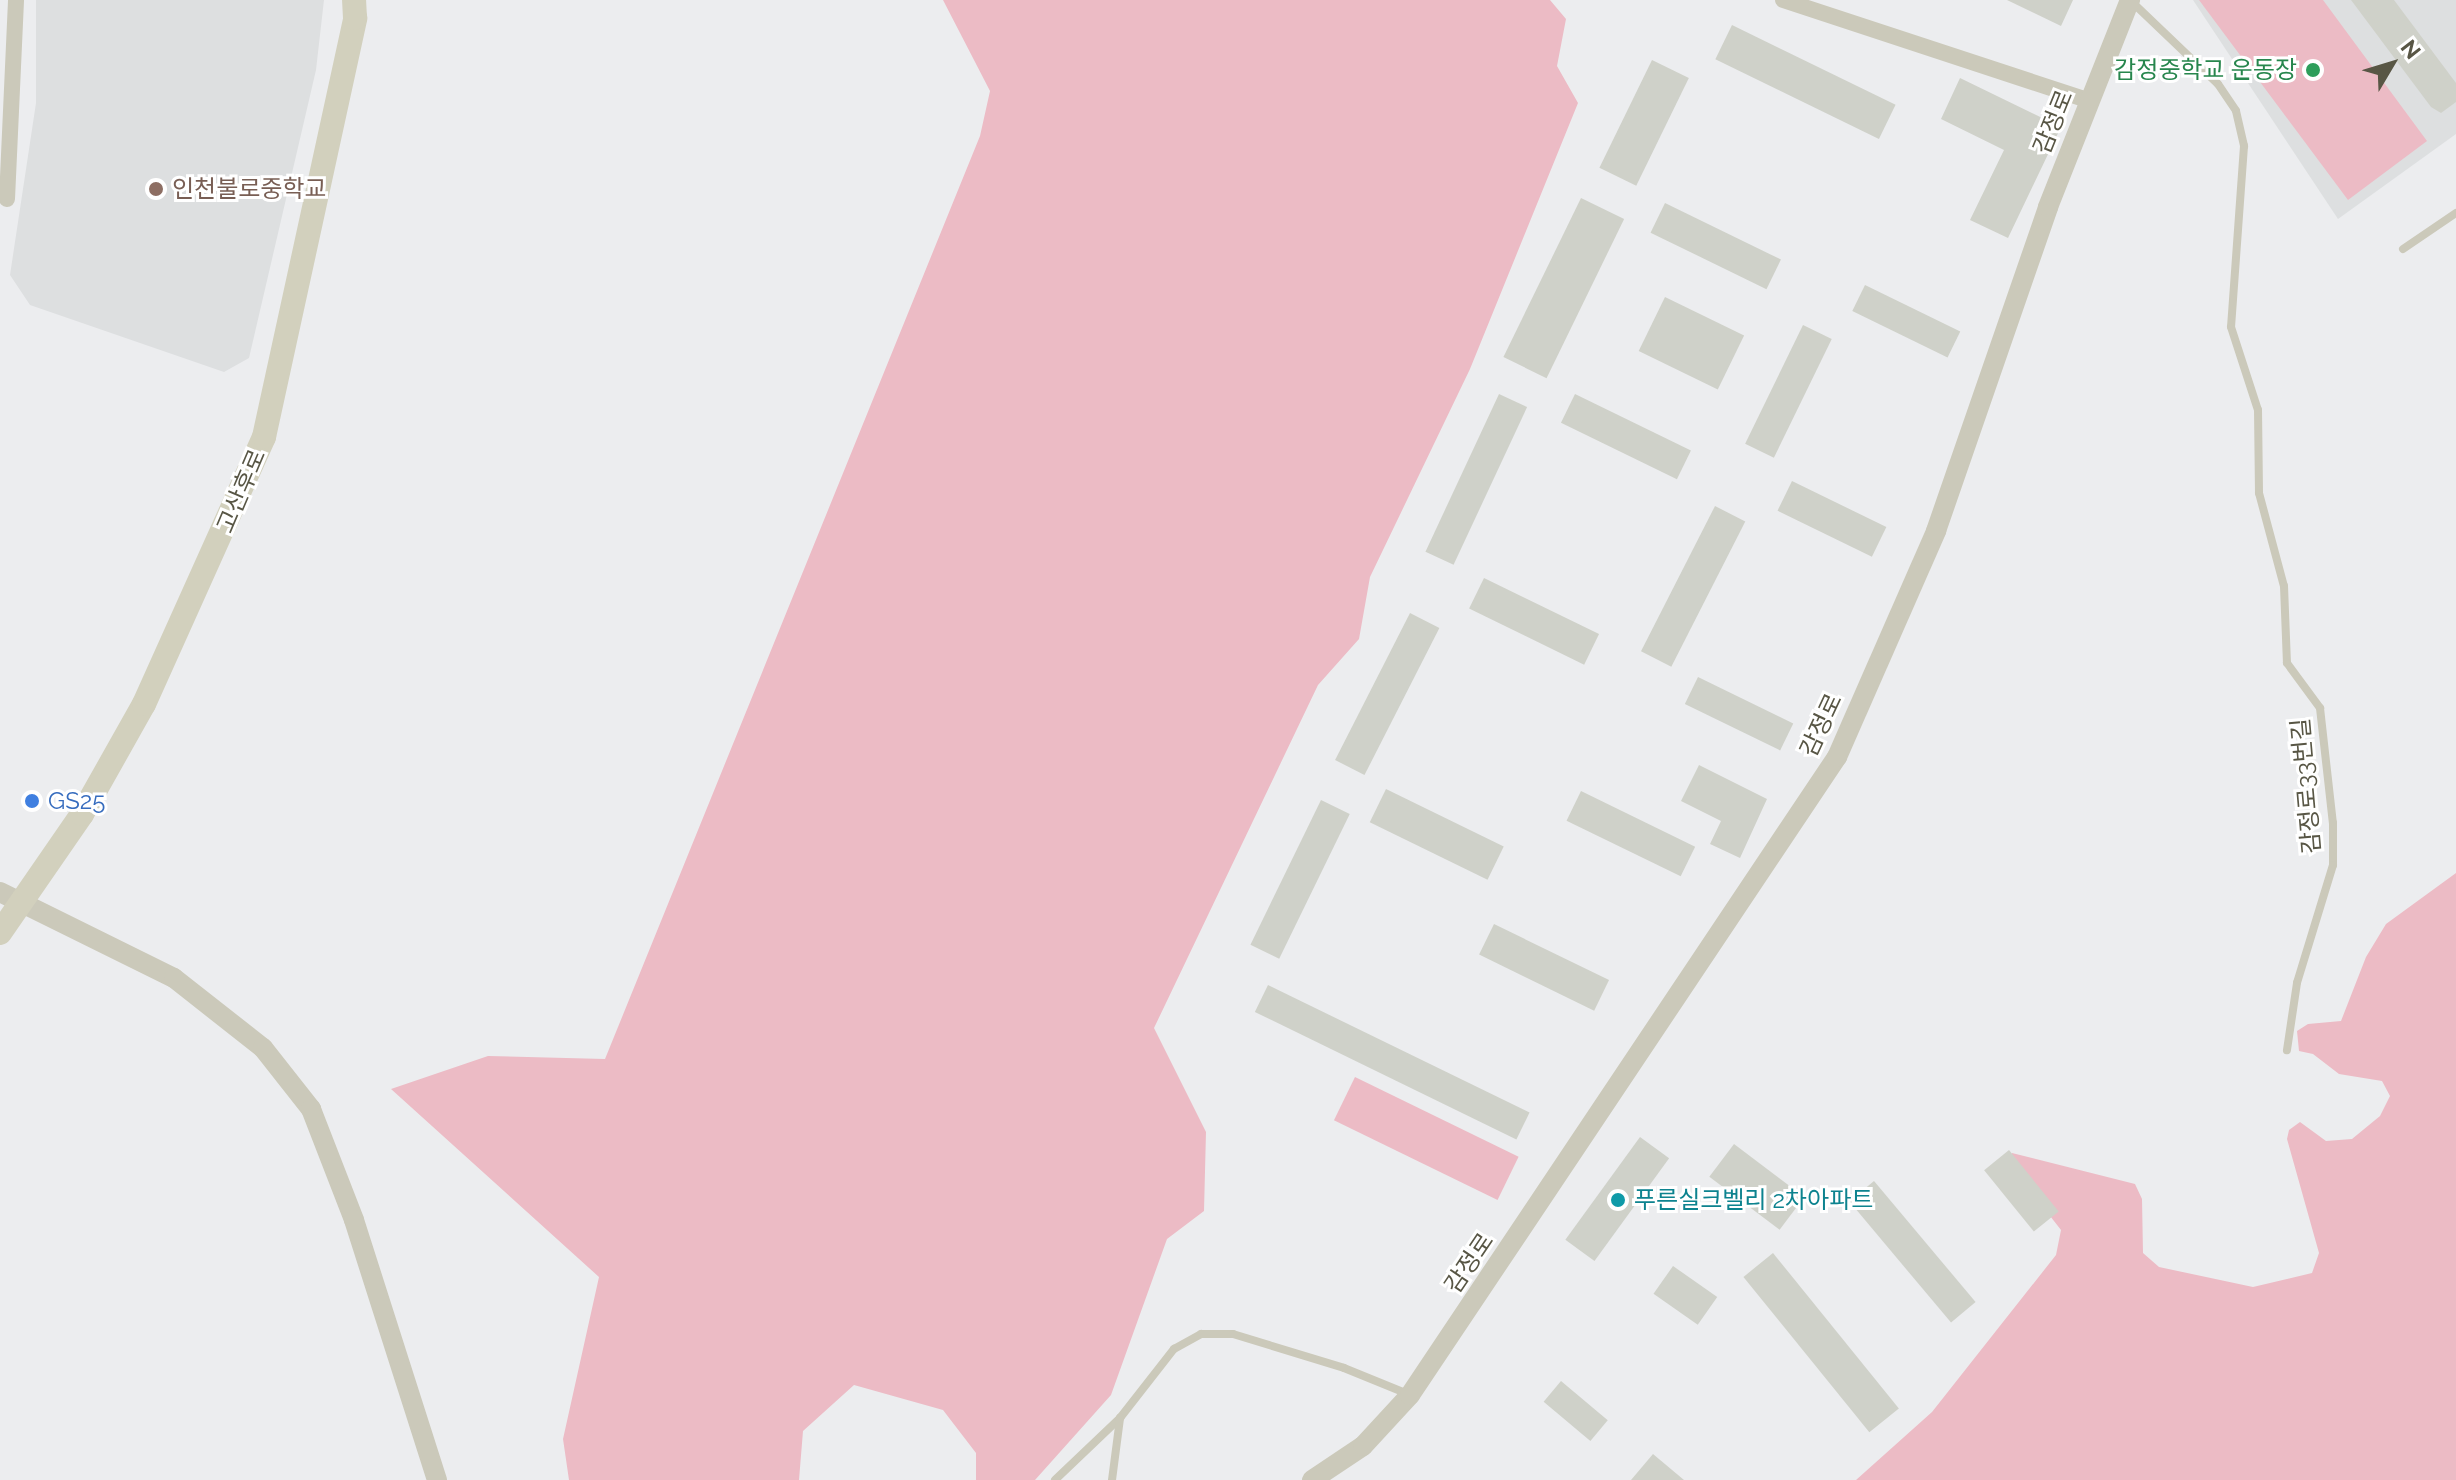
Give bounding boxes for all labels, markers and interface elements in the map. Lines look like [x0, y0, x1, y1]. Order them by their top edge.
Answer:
north arrow [2352, 24, 2432, 104]
text: N [2395, 35, 2426, 64]
place label: 감정중학교 운동장 [2114, 56, 2297, 84]
marker: 감정중학교 운동장 [2304, 61, 2322, 79]
street label: 감정로 [2027, 86, 2079, 158]
place label: 인천불로중학교 [172, 175, 327, 203]
marker: 인천불로중학교 [147, 180, 165, 198]
street label: 고산후로 [210, 445, 272, 537]
street label: 감정로 [1794, 689, 1848, 761]
street label: 감정로33번길 [2286, 717, 2326, 855]
place label: GS25 [48, 787, 105, 815]
marker: GS25 [23, 792, 41, 810]
place label: 푸른실크벨리 2차아파트 [1634, 1186, 1873, 1214]
marker: 푸른실크벨리 2차아파트 [1609, 1191, 1627, 1209]
street label: 감정로 [1439, 1227, 1499, 1299]

